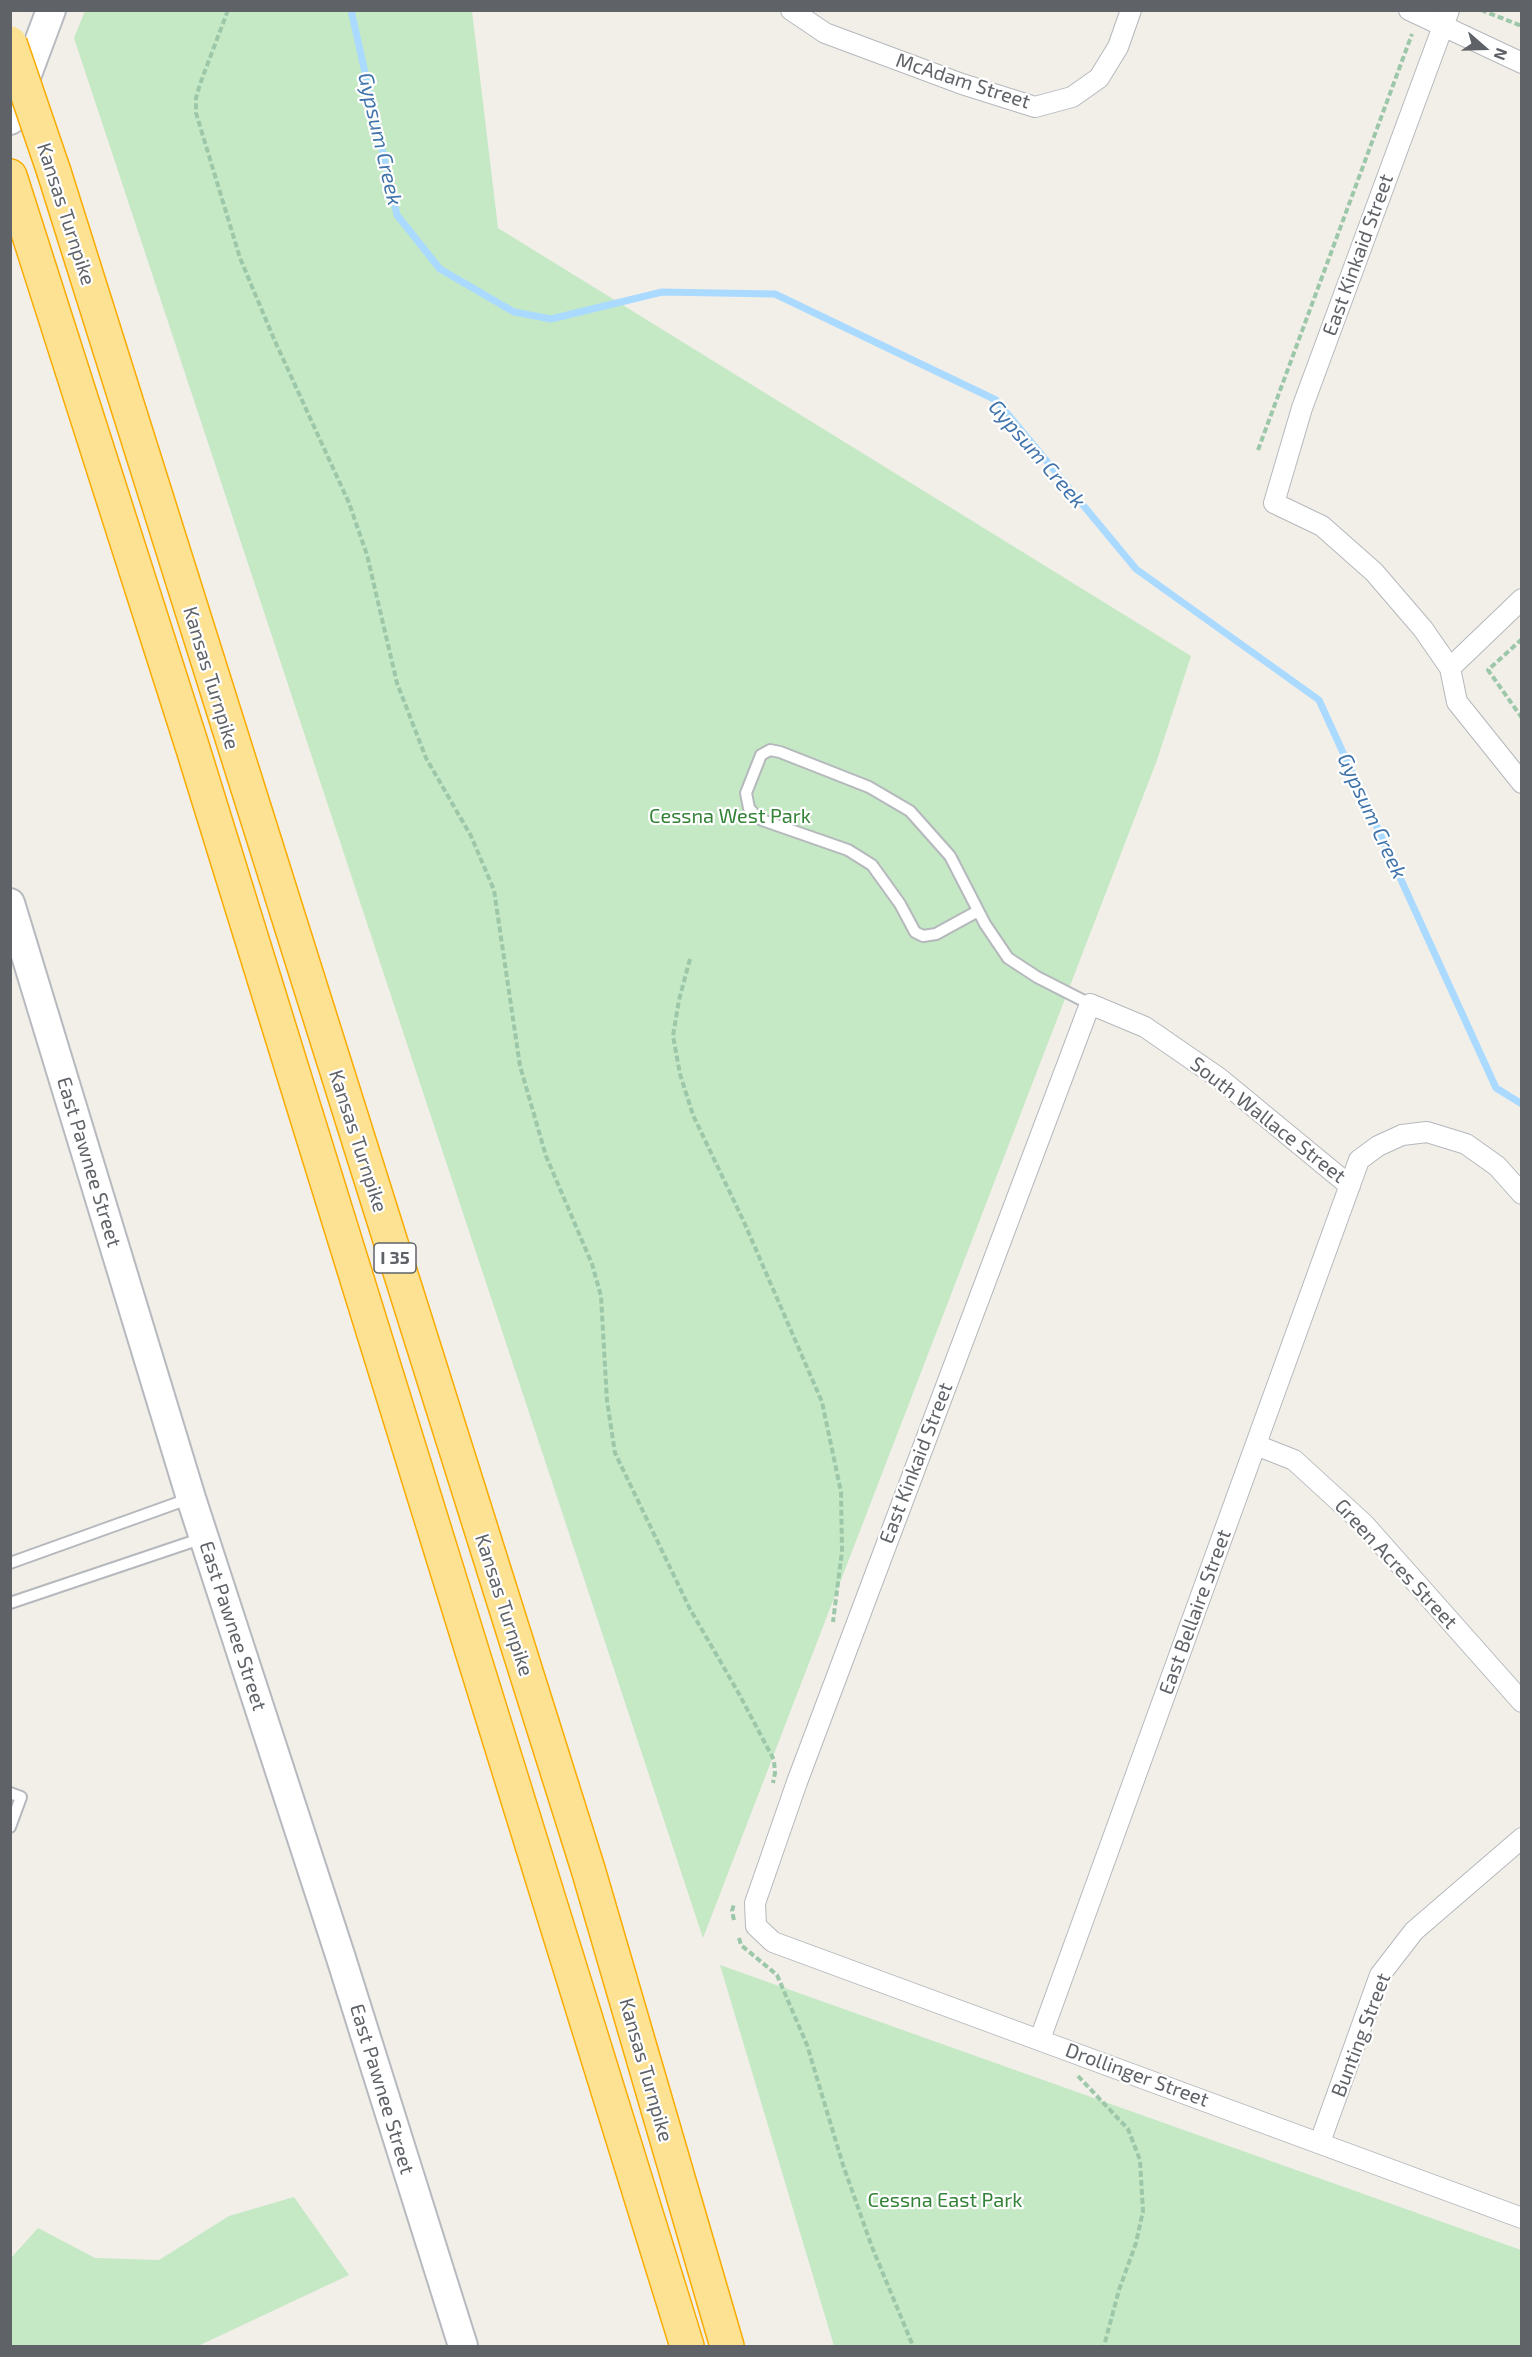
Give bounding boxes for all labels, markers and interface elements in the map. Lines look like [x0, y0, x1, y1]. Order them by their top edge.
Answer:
north arrow [1454, 18, 1514, 78]
text: N [1490, 46, 1512, 63]
street label: McAdam Street [893, 48, 1033, 114]
water label: Gypsum Creek [352, 70, 408, 208]
street label: Kansas Turnpike [32, 140, 100, 288]
street label: East Kinkaid Street [1318, 171, 1398, 339]
water label: Gypsum Creek [983, 395, 1091, 513]
street label: Kansas Turnpike [178, 604, 244, 752]
water label: Gypsum Creek [1332, 749, 1412, 883]
park label: Cessna West Park [649, 804, 811, 828]
street label: South Wallace Street [1185, 1052, 1351, 1188]
street label: Kansas Turnpike [324, 1067, 392, 1215]
street label: East Pawnee Street [52, 1074, 126, 1250]
road number: I 35 [374, 1243, 416, 1273]
street label: East Kinkaid Street [874, 1379, 958, 1547]
street label: Green Acres Street [1330, 1494, 1462, 1634]
street label: East Bellaire Street [1154, 1526, 1236, 1698]
street label: Kansas Turnpike [470, 1531, 538, 1679]
street label: East Pawnee Street [194, 1538, 272, 1714]
street label: Bunting Street [1326, 1970, 1396, 2100]
street label: Kansas Turnpike [614, 1995, 678, 2145]
street label: East Pawnee Street [345, 2001, 419, 2177]
street label: Drollinger Street [1062, 2038, 1212, 2112]
park label: Cessna East Park [868, 2188, 1022, 2212]

